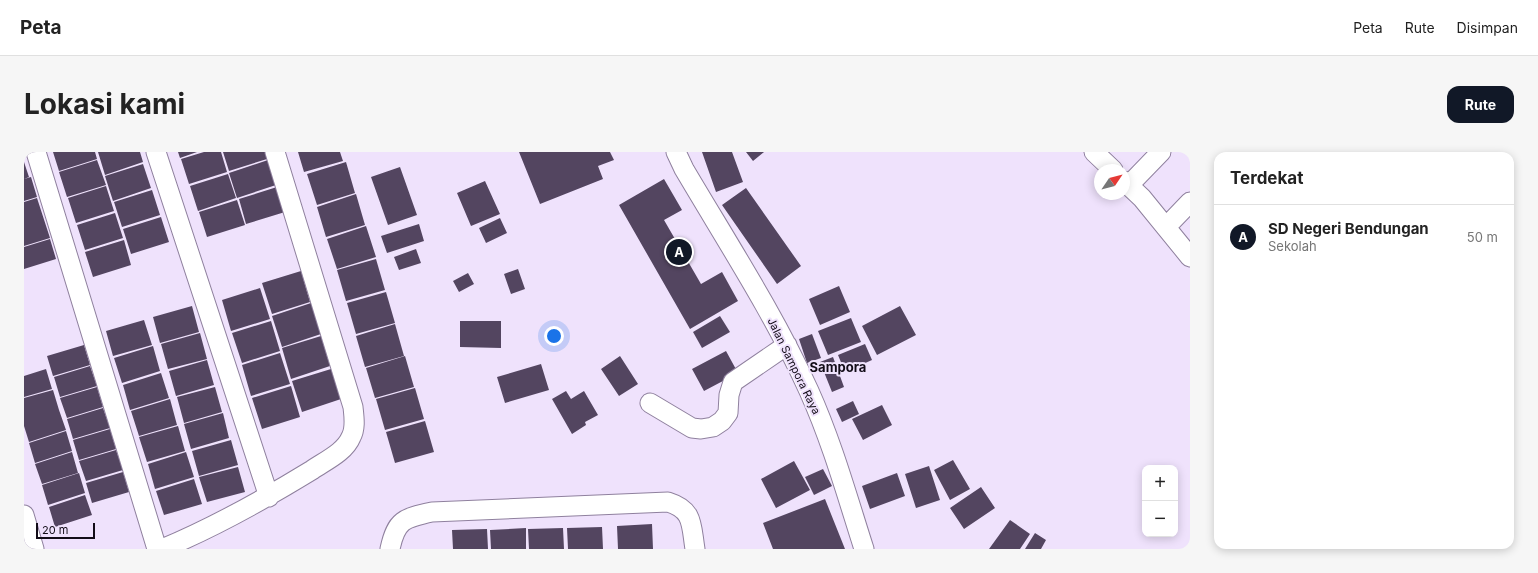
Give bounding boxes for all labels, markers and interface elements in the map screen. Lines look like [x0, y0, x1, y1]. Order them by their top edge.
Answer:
text: Peta [20, 16, 62, 39]
text: Peta [1353, 19, 1383, 36]
text: Rute [1405, 19, 1435, 36]
text: Disimpan [1457, 19, 1518, 36]
button: Rute [1447, 86, 1514, 123]
text: Lokasi kami [24, 87, 185, 121]
north arrow [1094, 164, 1130, 200]
text: Terdekat [1230, 168, 1303, 188]
text: SD Negeri Bendungan [1268, 219, 1429, 238]
text: A [1238, 229, 1248, 245]
text: 50 m [1467, 229, 1498, 245]
pin: A [666, 237, 692, 267]
text: Sekolah [1268, 238, 1317, 254]
street label: Jalan Sampora Raya [765, 315, 823, 417]
your location [544, 326, 564, 346]
district label: Sampora [810, 359, 866, 375]
map controls [1142, 465, 1178, 537]
button: + [1142, 465, 1178, 501]
button: − [1142, 501, 1178, 537]
scale bar [36, 521, 95, 540]
text: 20 m [42, 523, 68, 537]

